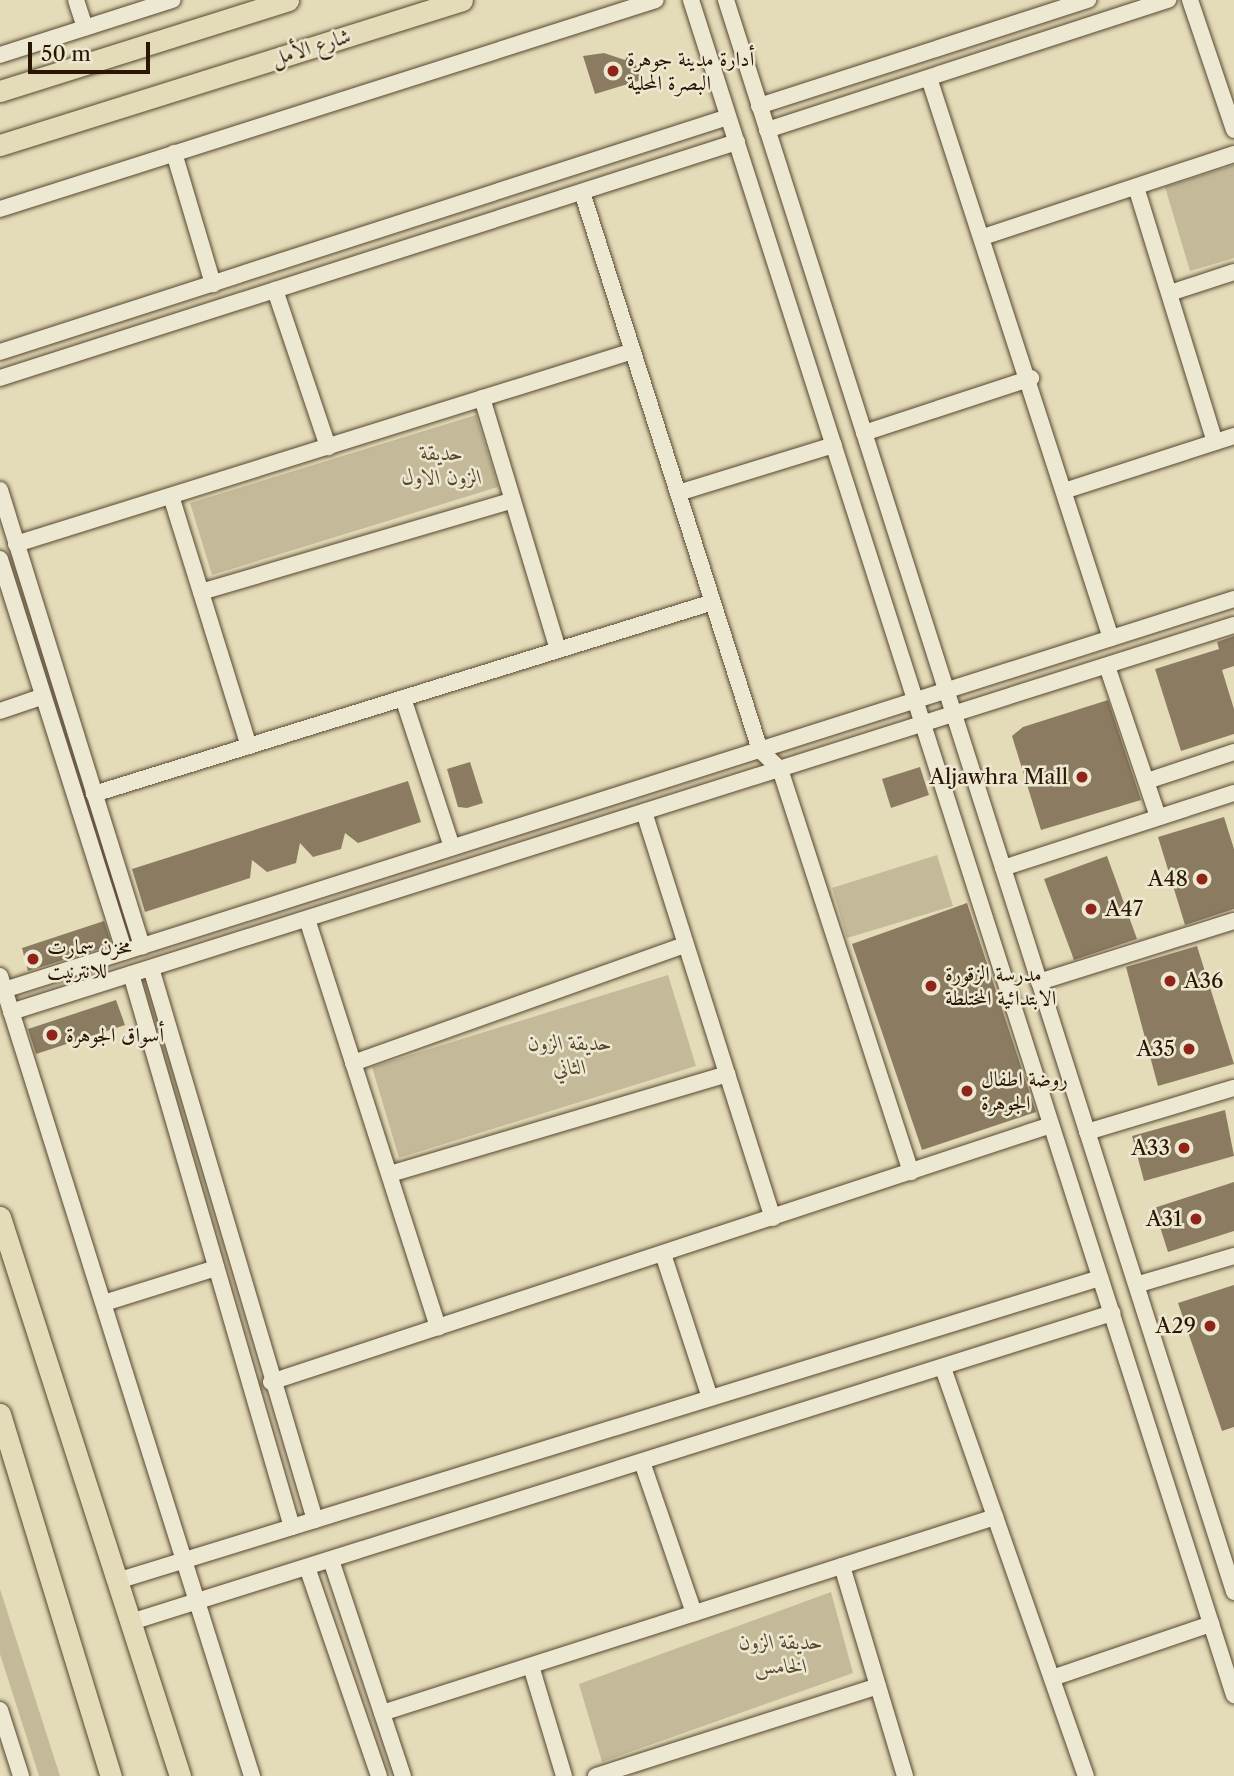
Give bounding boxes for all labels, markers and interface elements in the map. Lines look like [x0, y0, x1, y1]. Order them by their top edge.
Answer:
street label: شارع الأمل [268, 23, 354, 71]
scale bar [32, 28, 154, 72]
text: 50 m [41, 41, 91, 66]
place label: أدارة مدينة جوهرة البصرة المحلية [627, 46, 754, 96]
marker: أدارة مدينة جوهرة البصرة المحلية [605, 63, 621, 79]
park label: حديقة الزون الاول [402, 440, 482, 490]
place label: Aljawhra Mall [929, 764, 1068, 790]
marker: Aljawhra Mall [1074, 769, 1090, 785]
place label: A48 [1148, 866, 1188, 892]
marker: A48 [1194, 871, 1210, 887]
place label: A47 [1105, 896, 1143, 922]
marker: A47 [1083, 901, 1099, 917]
place label: مخزن سمارت للانترنيت [47, 934, 132, 984]
marker: مخزن سمارت للانترنيت [25, 951, 41, 967]
place label: مدرسة الزقورة الابتدائية المختلطة [945, 961, 1056, 1011]
place label: A36 [1184, 968, 1223, 994]
marker: A36 [1162, 973, 1178, 989]
marker: مدرسة الزقورة الابتدائية المختلطة [923, 978, 939, 994]
place label: أسواق الجوهرة [66, 1022, 164, 1048]
marker: أسواق الجوهرة [44, 1027, 60, 1043]
park label: حديقة الزون الثاني [528, 1030, 612, 1080]
place label: A35 [1136, 1036, 1175, 1062]
marker: A35 [1181, 1041, 1197, 1057]
place label: روضة اطفال الجوهرة [981, 1066, 1068, 1116]
marker: روضة اطفال الجوهرة [959, 1083, 975, 1099]
place label: A33 [1131, 1135, 1170, 1161]
marker: A33 [1176, 1140, 1192, 1156]
place label: A31 [1146, 1206, 1182, 1232]
marker: A31 [1188, 1211, 1204, 1227]
place label: A29 [1156, 1313, 1196, 1339]
marker: A29 [1202, 1318, 1218, 1334]
park label: حديقة الزون الخامس [739, 1629, 823, 1679]

